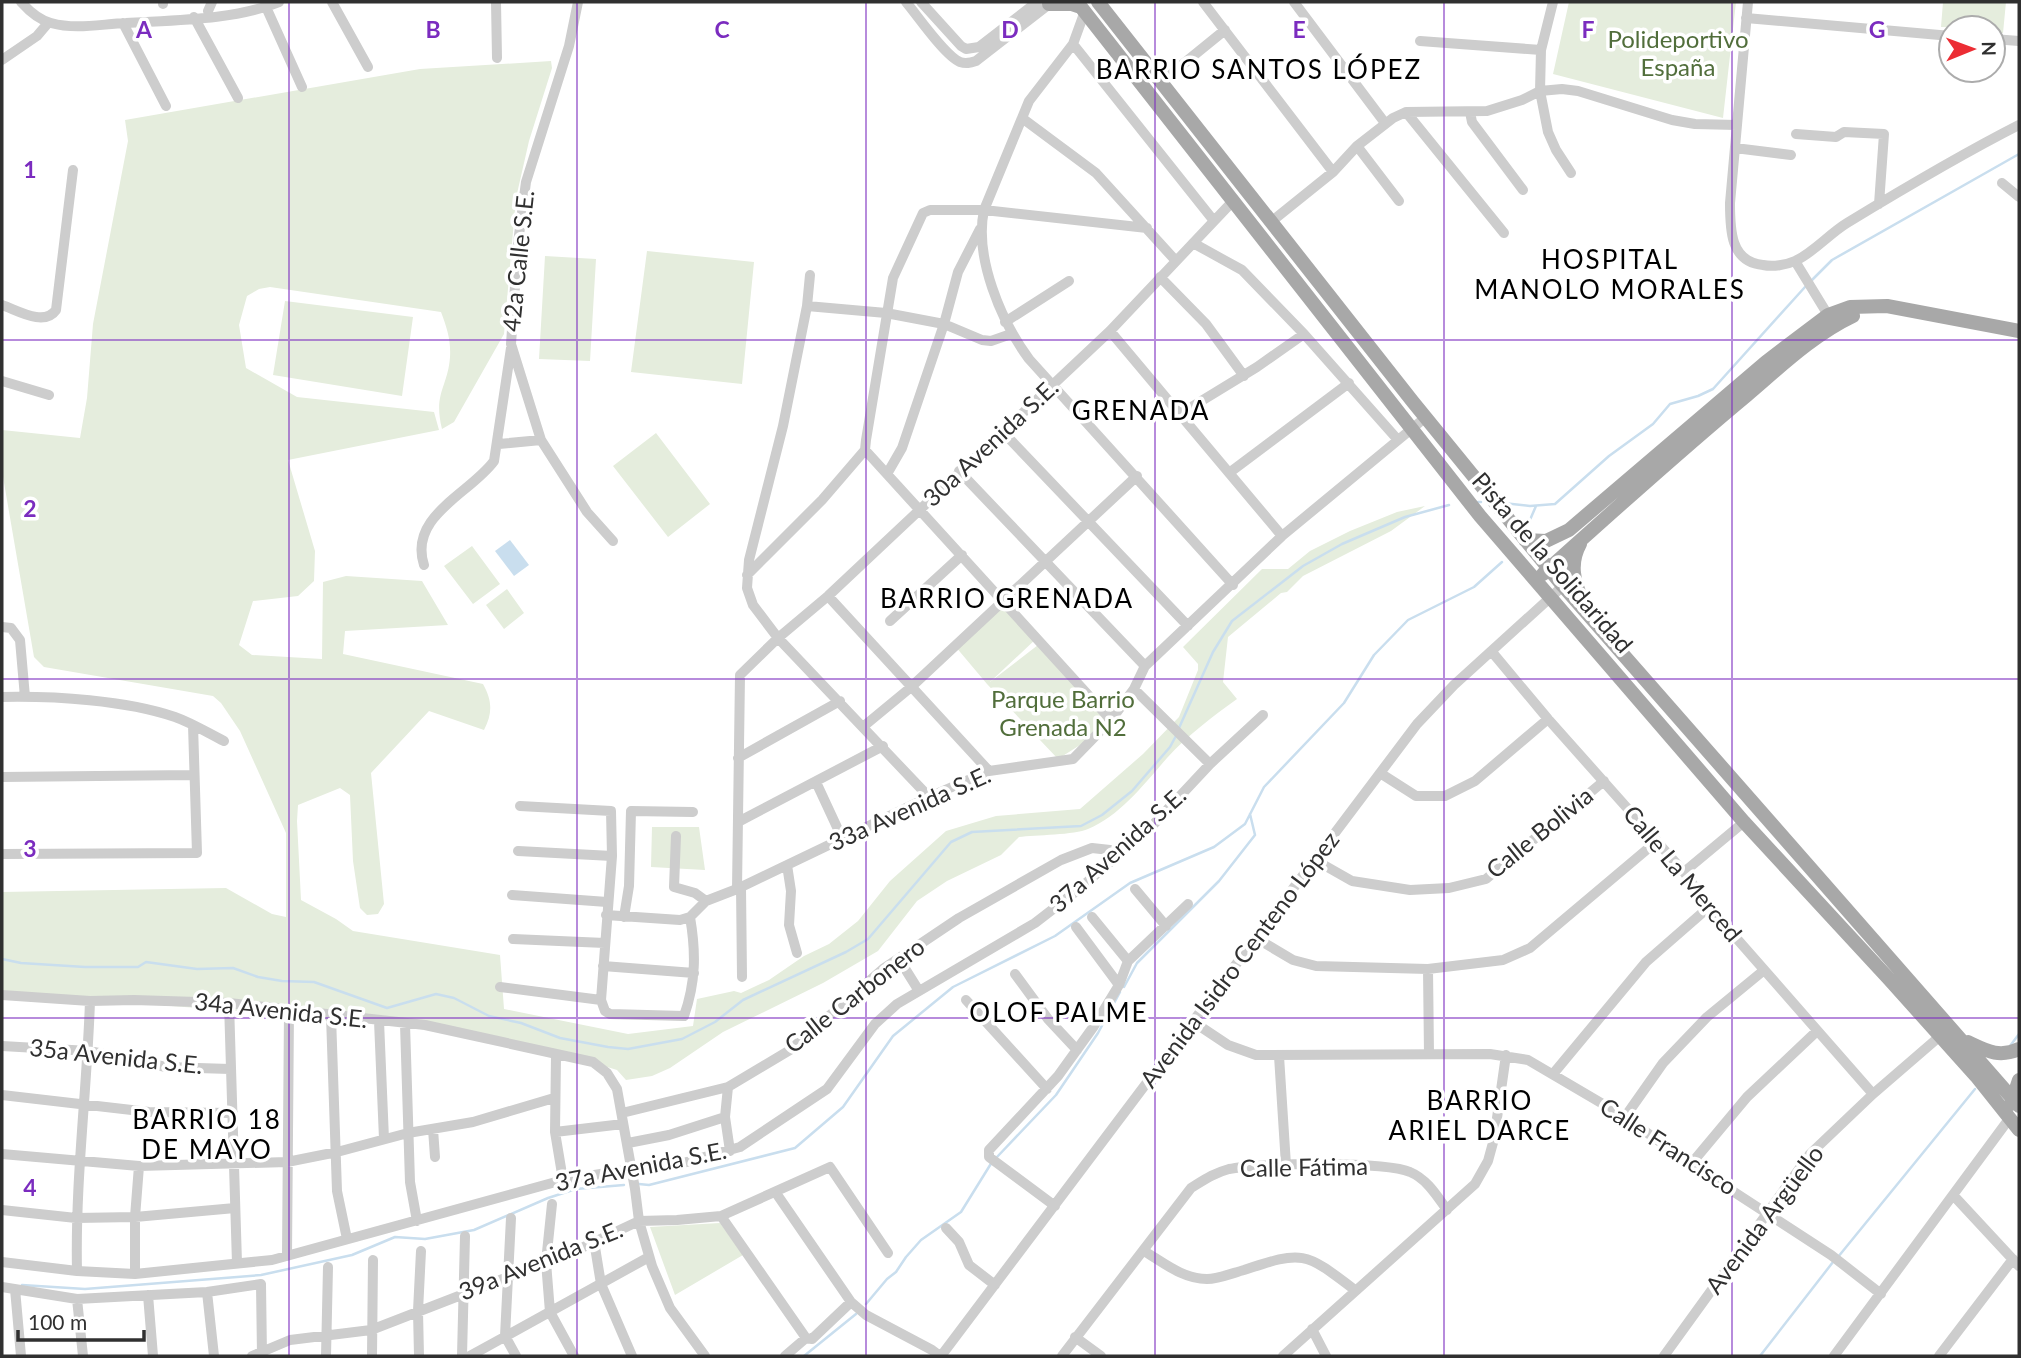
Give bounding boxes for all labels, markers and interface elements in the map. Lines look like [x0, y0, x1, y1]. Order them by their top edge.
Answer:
north arrow [1937, 14, 2007, 84]
text: A [135, 15, 153, 43]
text: B [425, 15, 441, 43]
text: C [714, 15, 730, 43]
text: D [1001, 15, 1019, 43]
text: E [1292, 15, 1306, 43]
text: F [1581, 15, 1595, 43]
text: G [1869, 15, 1885, 43]
park label: Polideportivo España [1607, 24, 1749, 81]
text: N [1978, 41, 2001, 56]
district label: BARRIO SANTOS LÓPEZ [1096, 53, 1422, 85]
text: 1 [23, 155, 37, 183]
street label: 42a Calle S.E. [496, 189, 539, 333]
district label: HOSPITAL MANOLO MORALES [1474, 243, 1746, 305]
street label: 30a Avenida S.E. [916, 372, 1063, 512]
district label: GRENADA [1072, 394, 1210, 426]
street label: Pista de la Solidaridad [1467, 466, 1639, 658]
text: 2 [23, 494, 37, 522]
district label: BARRIO GRENADA [880, 582, 1134, 614]
park label: Parque Barrio Grenada N2 [991, 684, 1135, 741]
street label: 33a Avenida S.E. [824, 759, 995, 856]
street label: 37a Avenida S.E. [1043, 780, 1191, 918]
street label: Calle Bolivia [1480, 780, 1598, 884]
street label: Calle La Merced [1618, 799, 1748, 947]
street label: Avenida Isidro Centeno López [1133, 825, 1345, 1093]
text: 3 [23, 834, 37, 862]
street label: Calle Carbonero [778, 931, 930, 1059]
street label: 34a Avenida S.E. [193, 986, 369, 1033]
district label: OLOF PALME [969, 996, 1149, 1028]
street label: 35a Avenida S.E. [28, 1032, 204, 1079]
district label: BARRIO ARIEL DARCE [1389, 1084, 1571, 1146]
street label: Calle Francisco [1595, 1091, 1743, 1201]
district label: BARRIO 18 DE MAYO [132, 1103, 282, 1165]
street label: 37a Avenida S.E. [553, 1135, 729, 1196]
street label: Avenida Argüello [1699, 1139, 1829, 1299]
street label: Calle Fátima [1240, 1151, 1368, 1182]
text: 4 [23, 1173, 37, 1201]
street label: 39a Avenida S.E. [454, 1214, 627, 1306]
scale bar [18, 1298, 144, 1342]
text: 100 m [28, 1309, 87, 1334]

